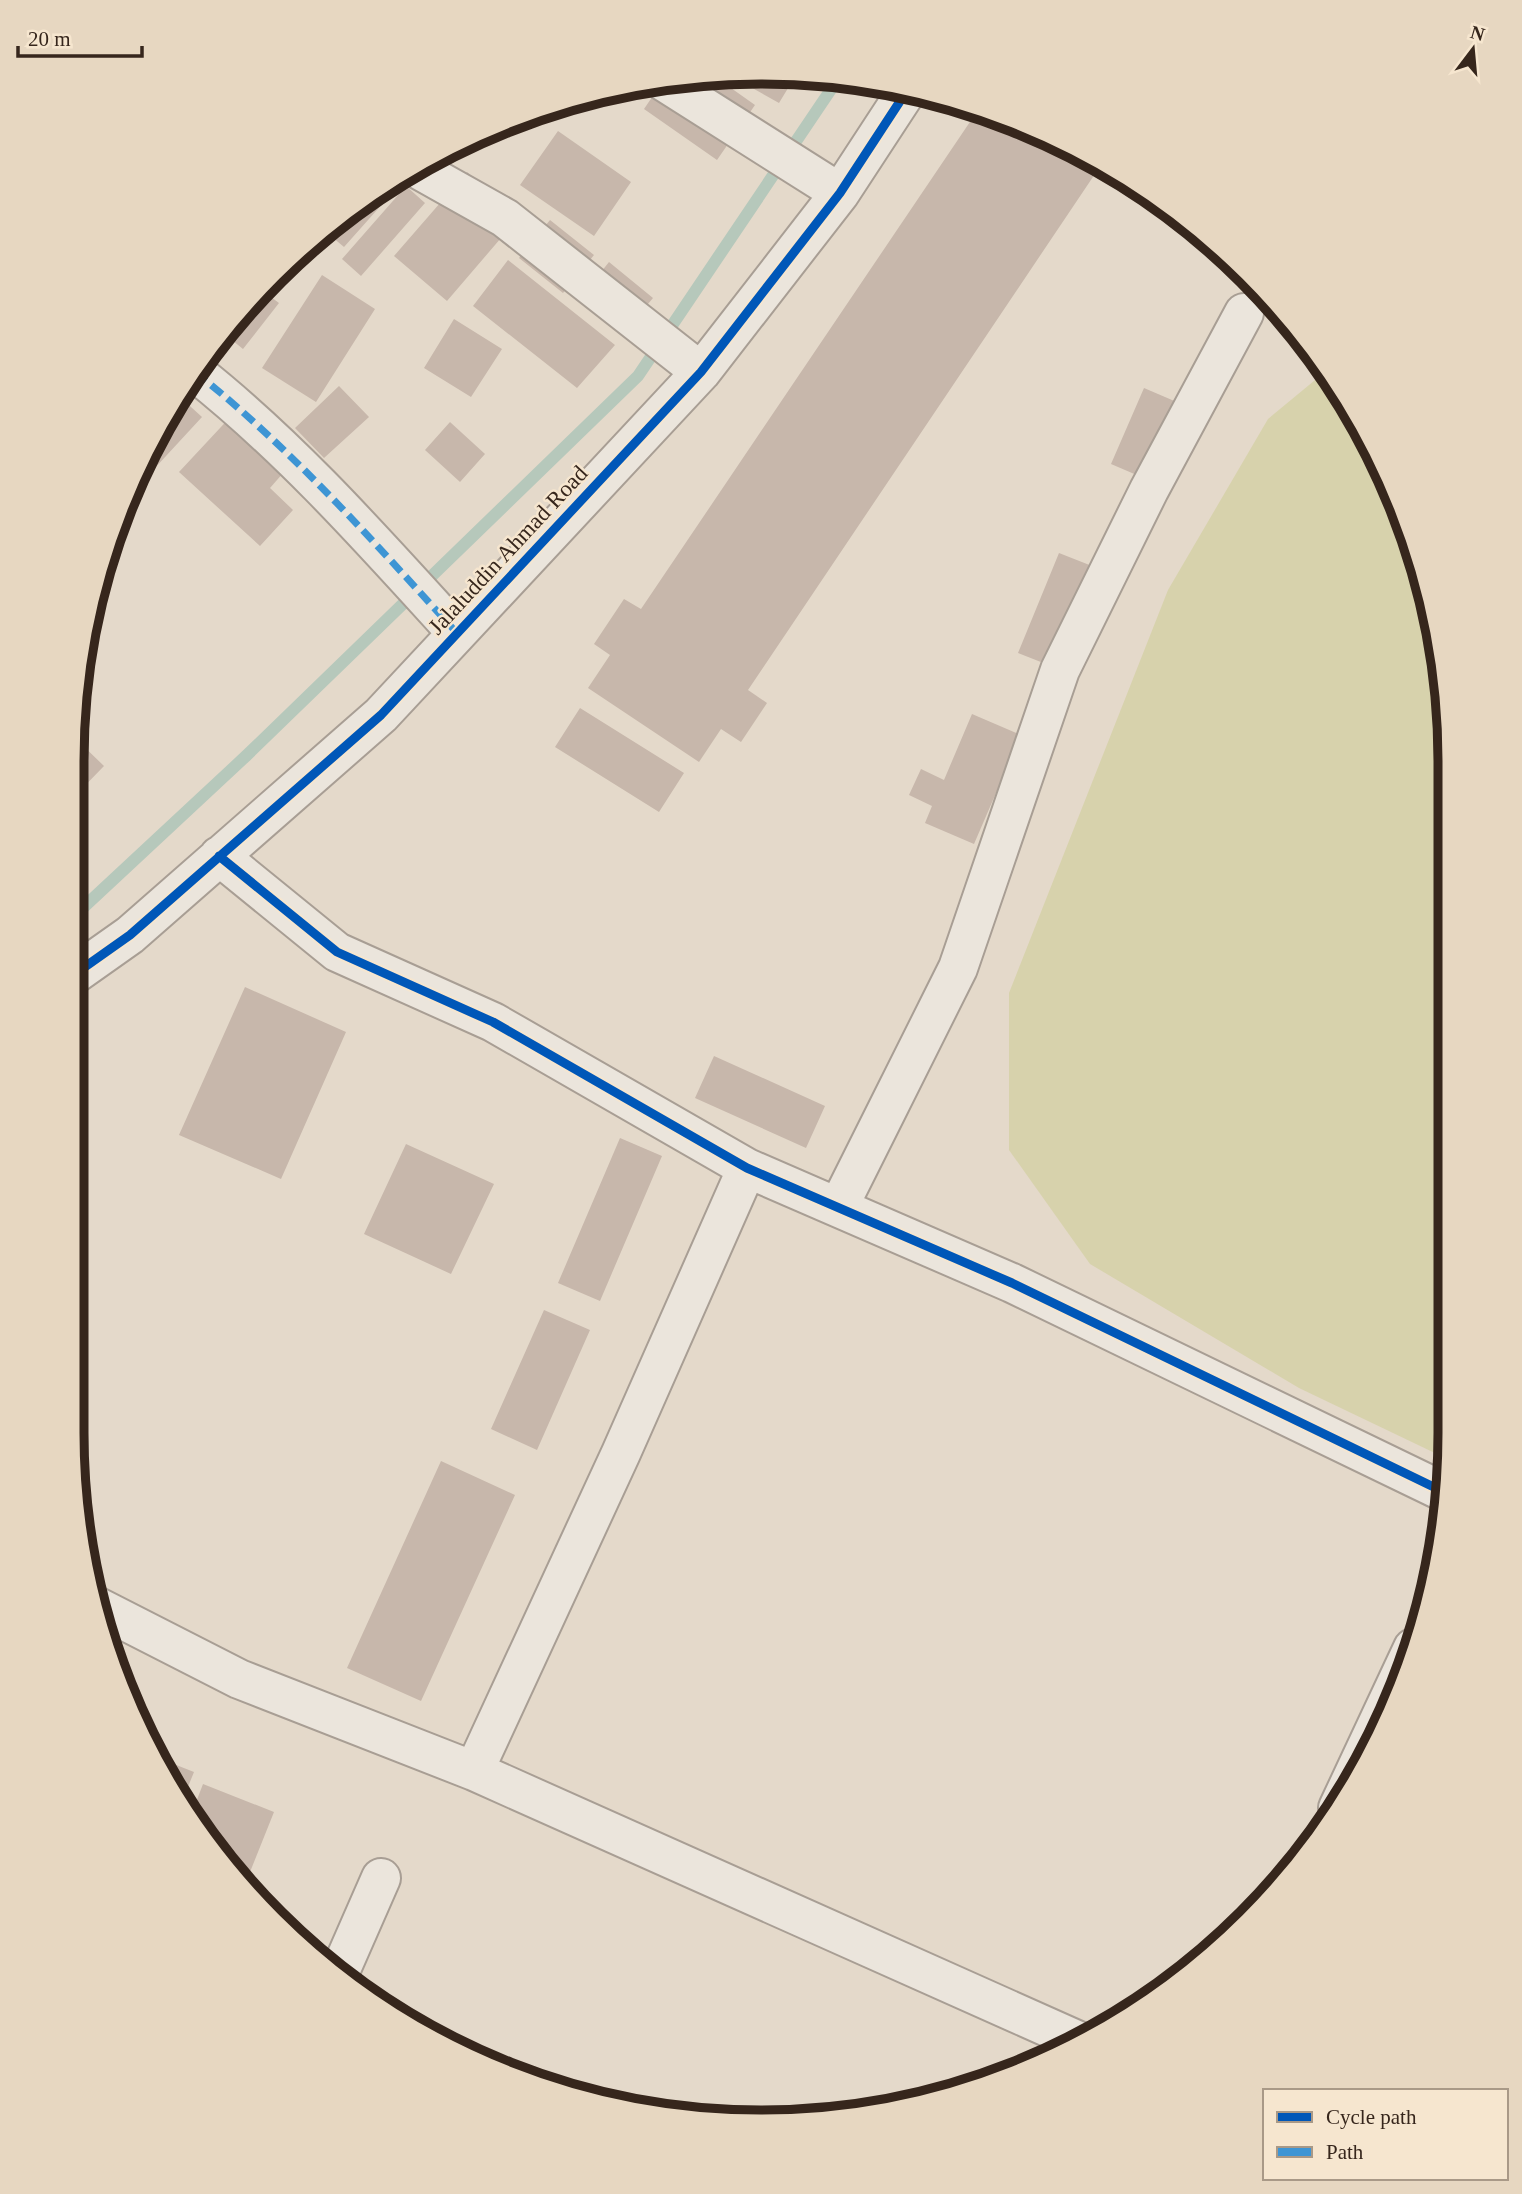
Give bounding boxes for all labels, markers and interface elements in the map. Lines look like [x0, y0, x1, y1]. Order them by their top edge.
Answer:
scale bar [18, 14, 142, 58]
north arrow [1438, 14, 1508, 84]
text: N [1468, 21, 1487, 45]
text: 20 m [28, 27, 71, 51]
street label: Jalaluddin Ahmad Road [423, 460, 593, 639]
legend [1263, 2089, 1508, 2180]
text: Cycle path [1326, 2105, 1417, 2129]
text: Path [1326, 2140, 1364, 2164]

